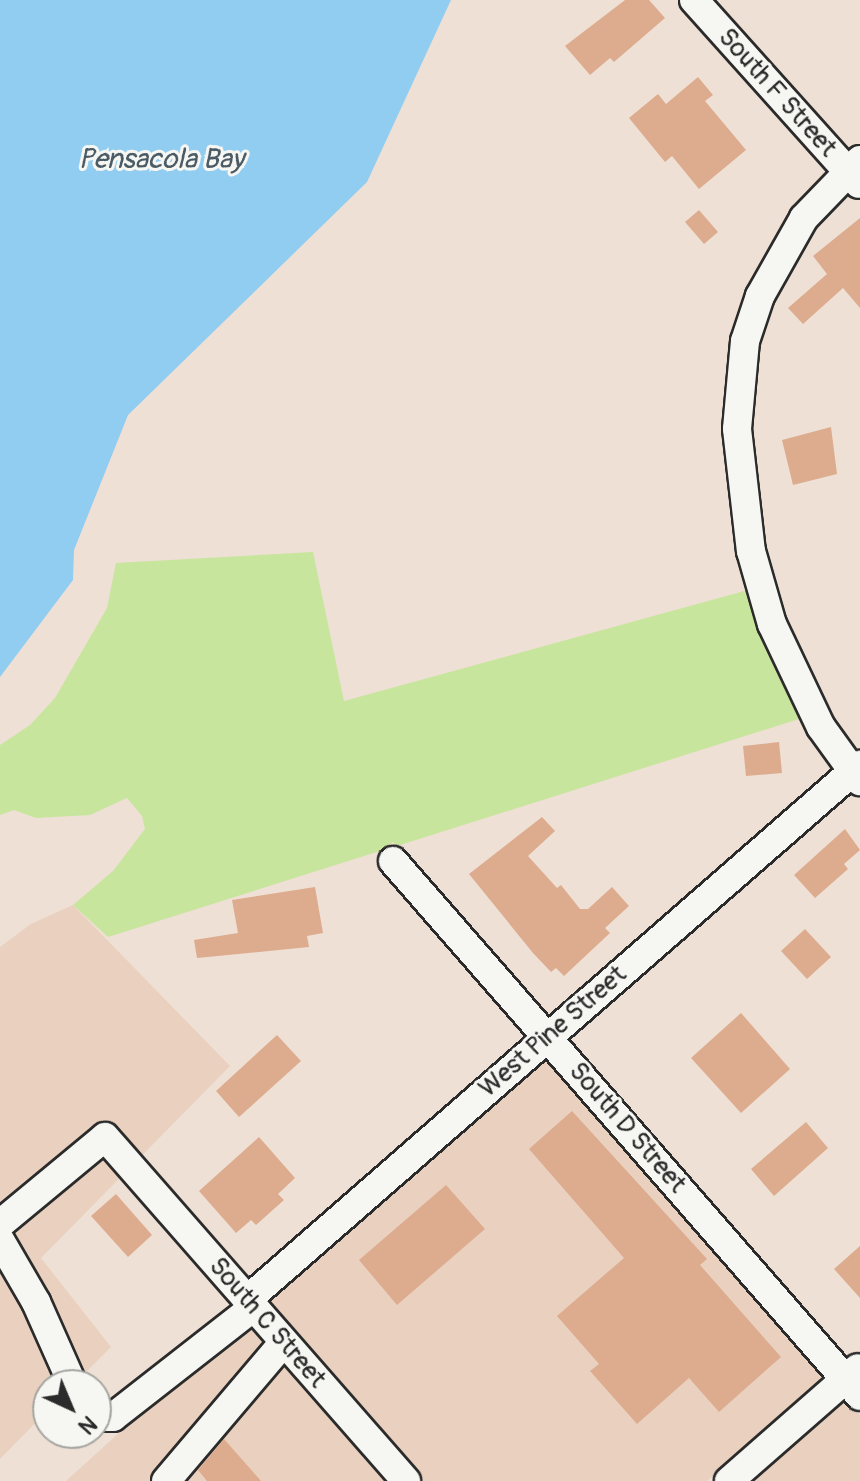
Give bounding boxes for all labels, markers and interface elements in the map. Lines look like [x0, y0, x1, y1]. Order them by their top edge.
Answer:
street label: South F Street [711, 22, 843, 164]
water label: Pensacola Bay [78, 143, 244, 177]
street label: West Pine Street [473, 959, 633, 1105]
street label: South D Street [562, 1056, 692, 1200]
street label: South C Street [202, 1251, 332, 1395]
north arrow [32, 1369, 112, 1449]
text: N [72, 1410, 102, 1440]

